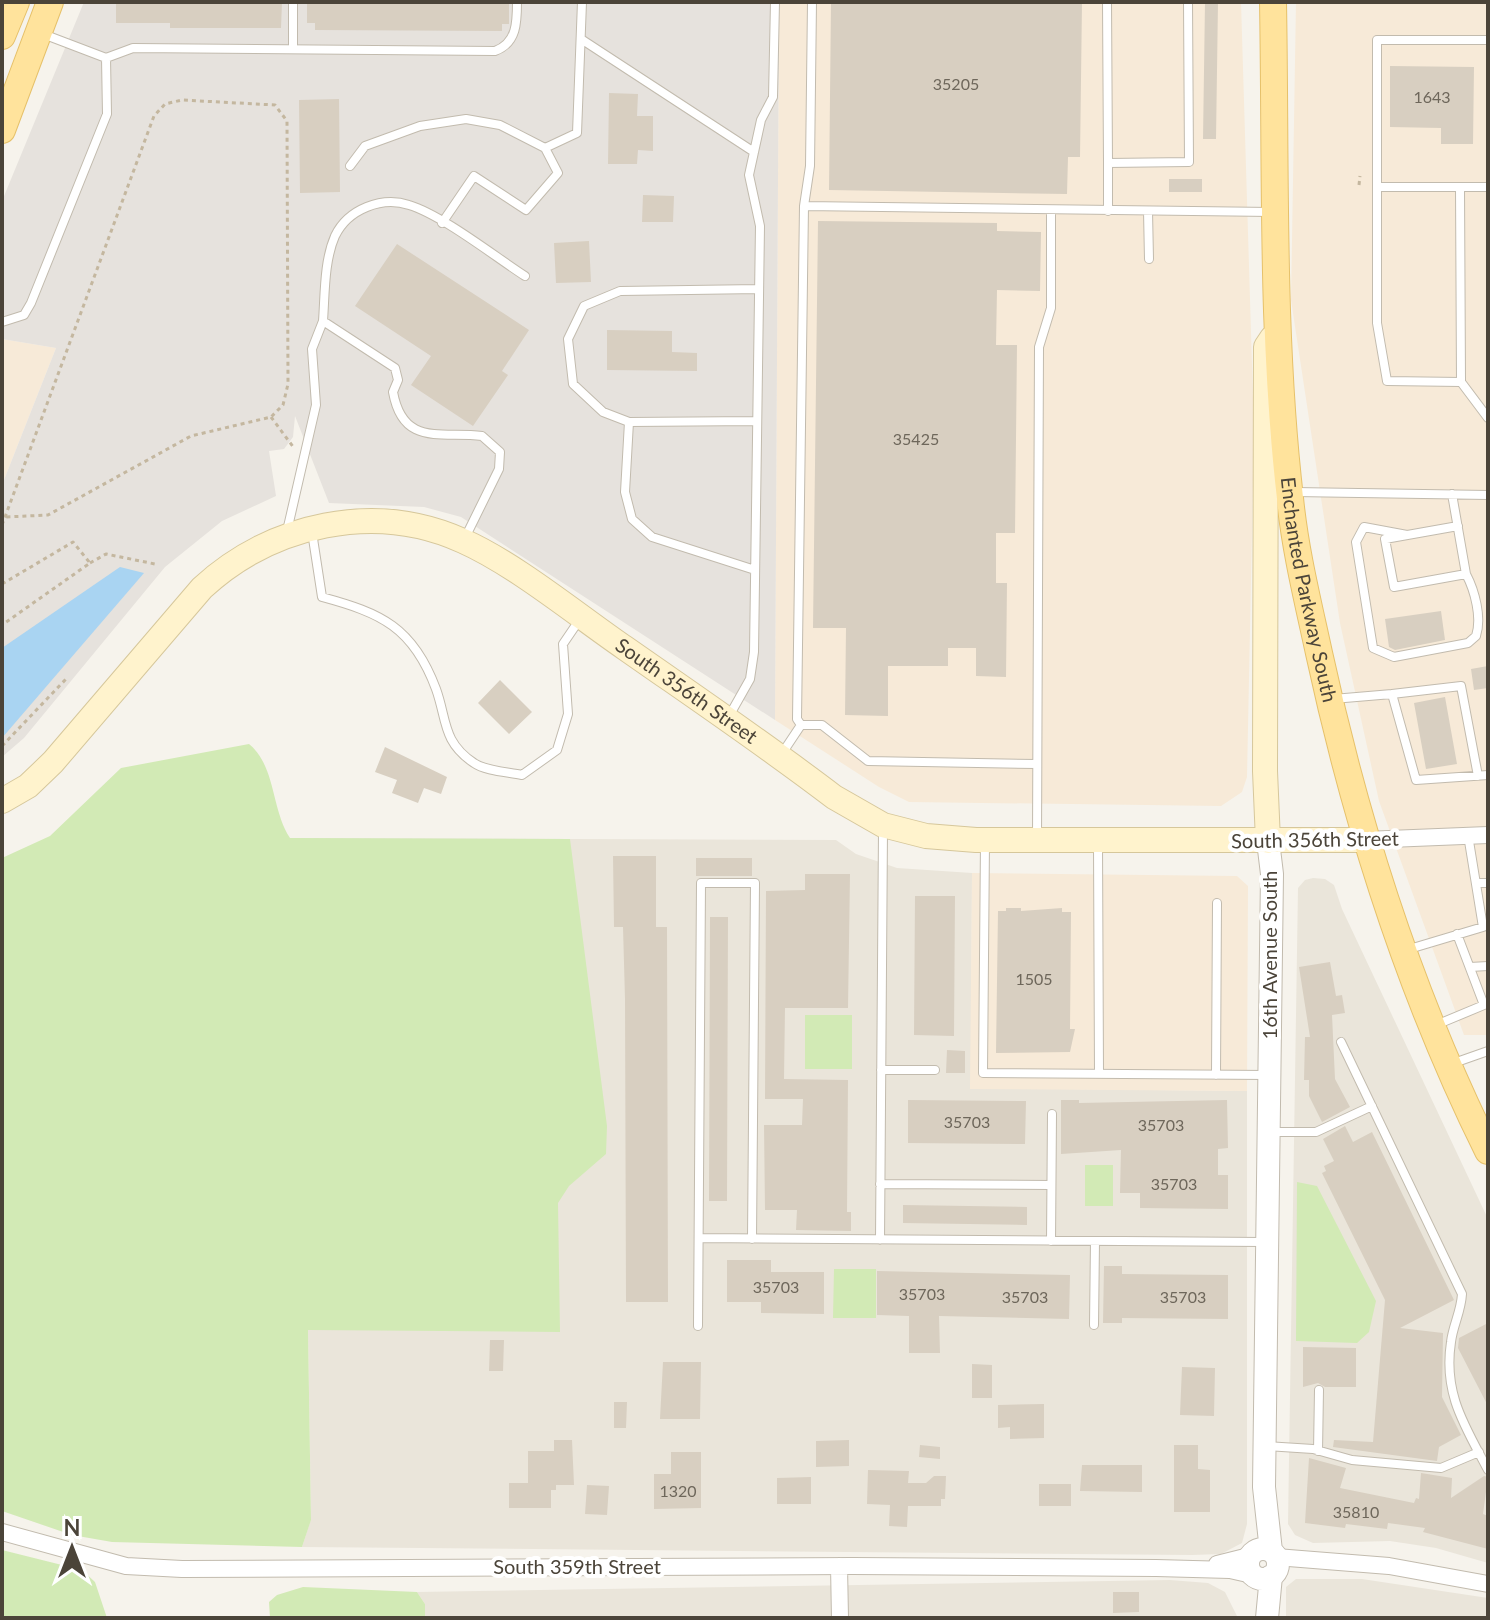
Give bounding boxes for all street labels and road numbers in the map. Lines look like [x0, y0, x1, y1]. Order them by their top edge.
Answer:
street label: Enchanted Parkway South [1277, 476, 1343, 705]
street label: South 356th Street [612, 632, 763, 748]
street label: South 356th Street [1231, 826, 1399, 852]
street label: 16th Avenue South [1257, 871, 1281, 1039]
street label: South 359th Street [493, 1554, 661, 1578]

